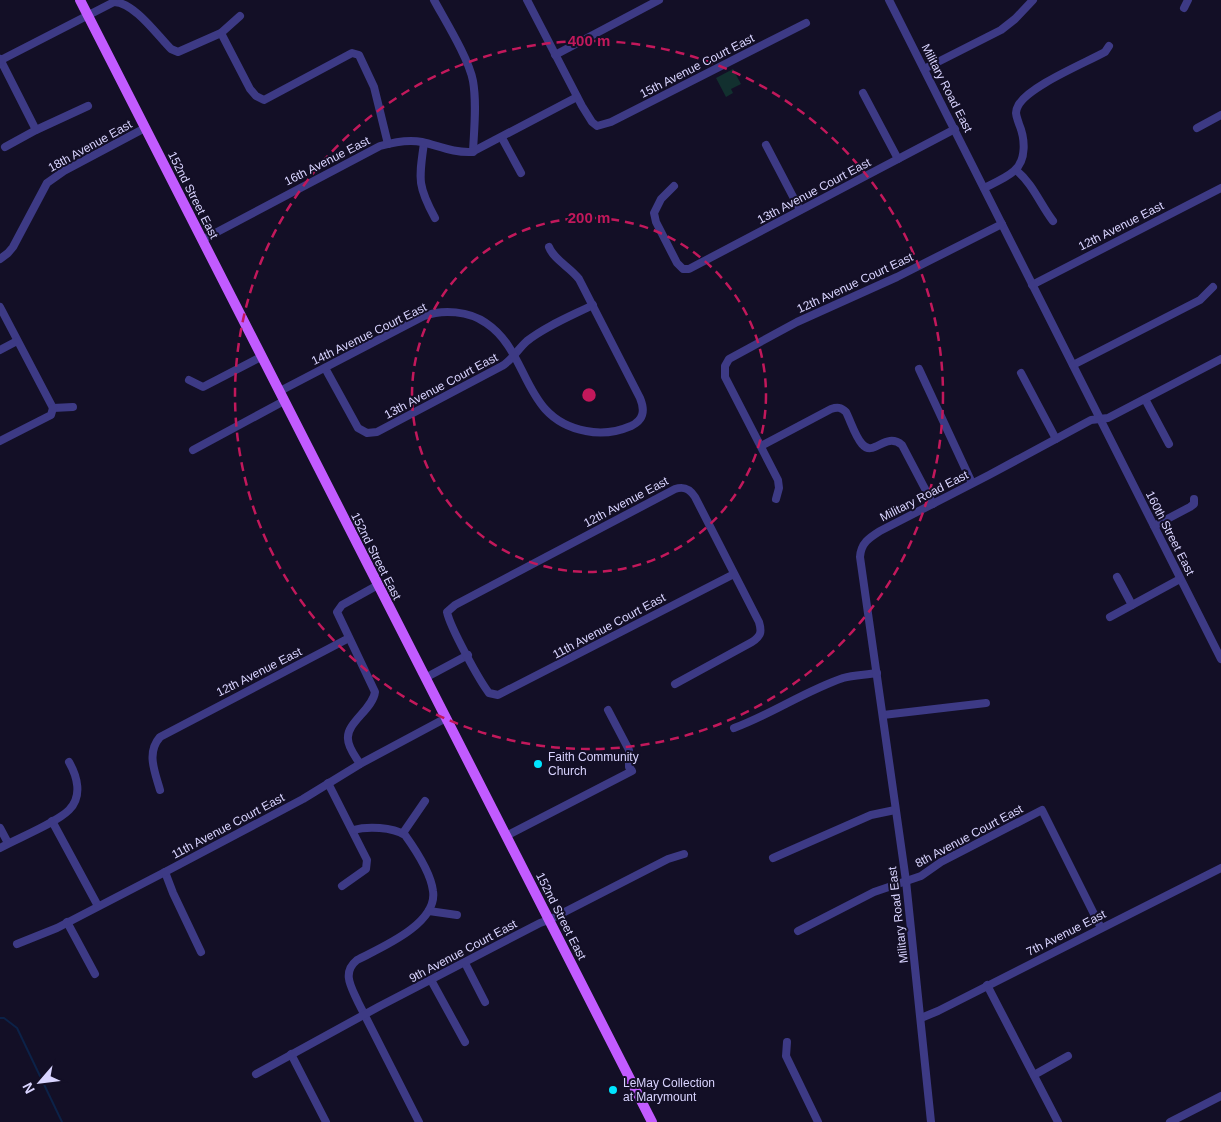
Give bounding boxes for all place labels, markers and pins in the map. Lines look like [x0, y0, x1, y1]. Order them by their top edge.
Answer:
centre of rings [580, 386, 598, 404]
place label: Faith Community Church [548, 750, 639, 778]
marker: Faith Community Church [532, 758, 544, 770]
place label: LeMay Collection at Marymount [623, 1076, 715, 1104]
marker: LeMay Collection at Marymount [607, 1084, 619, 1096]

